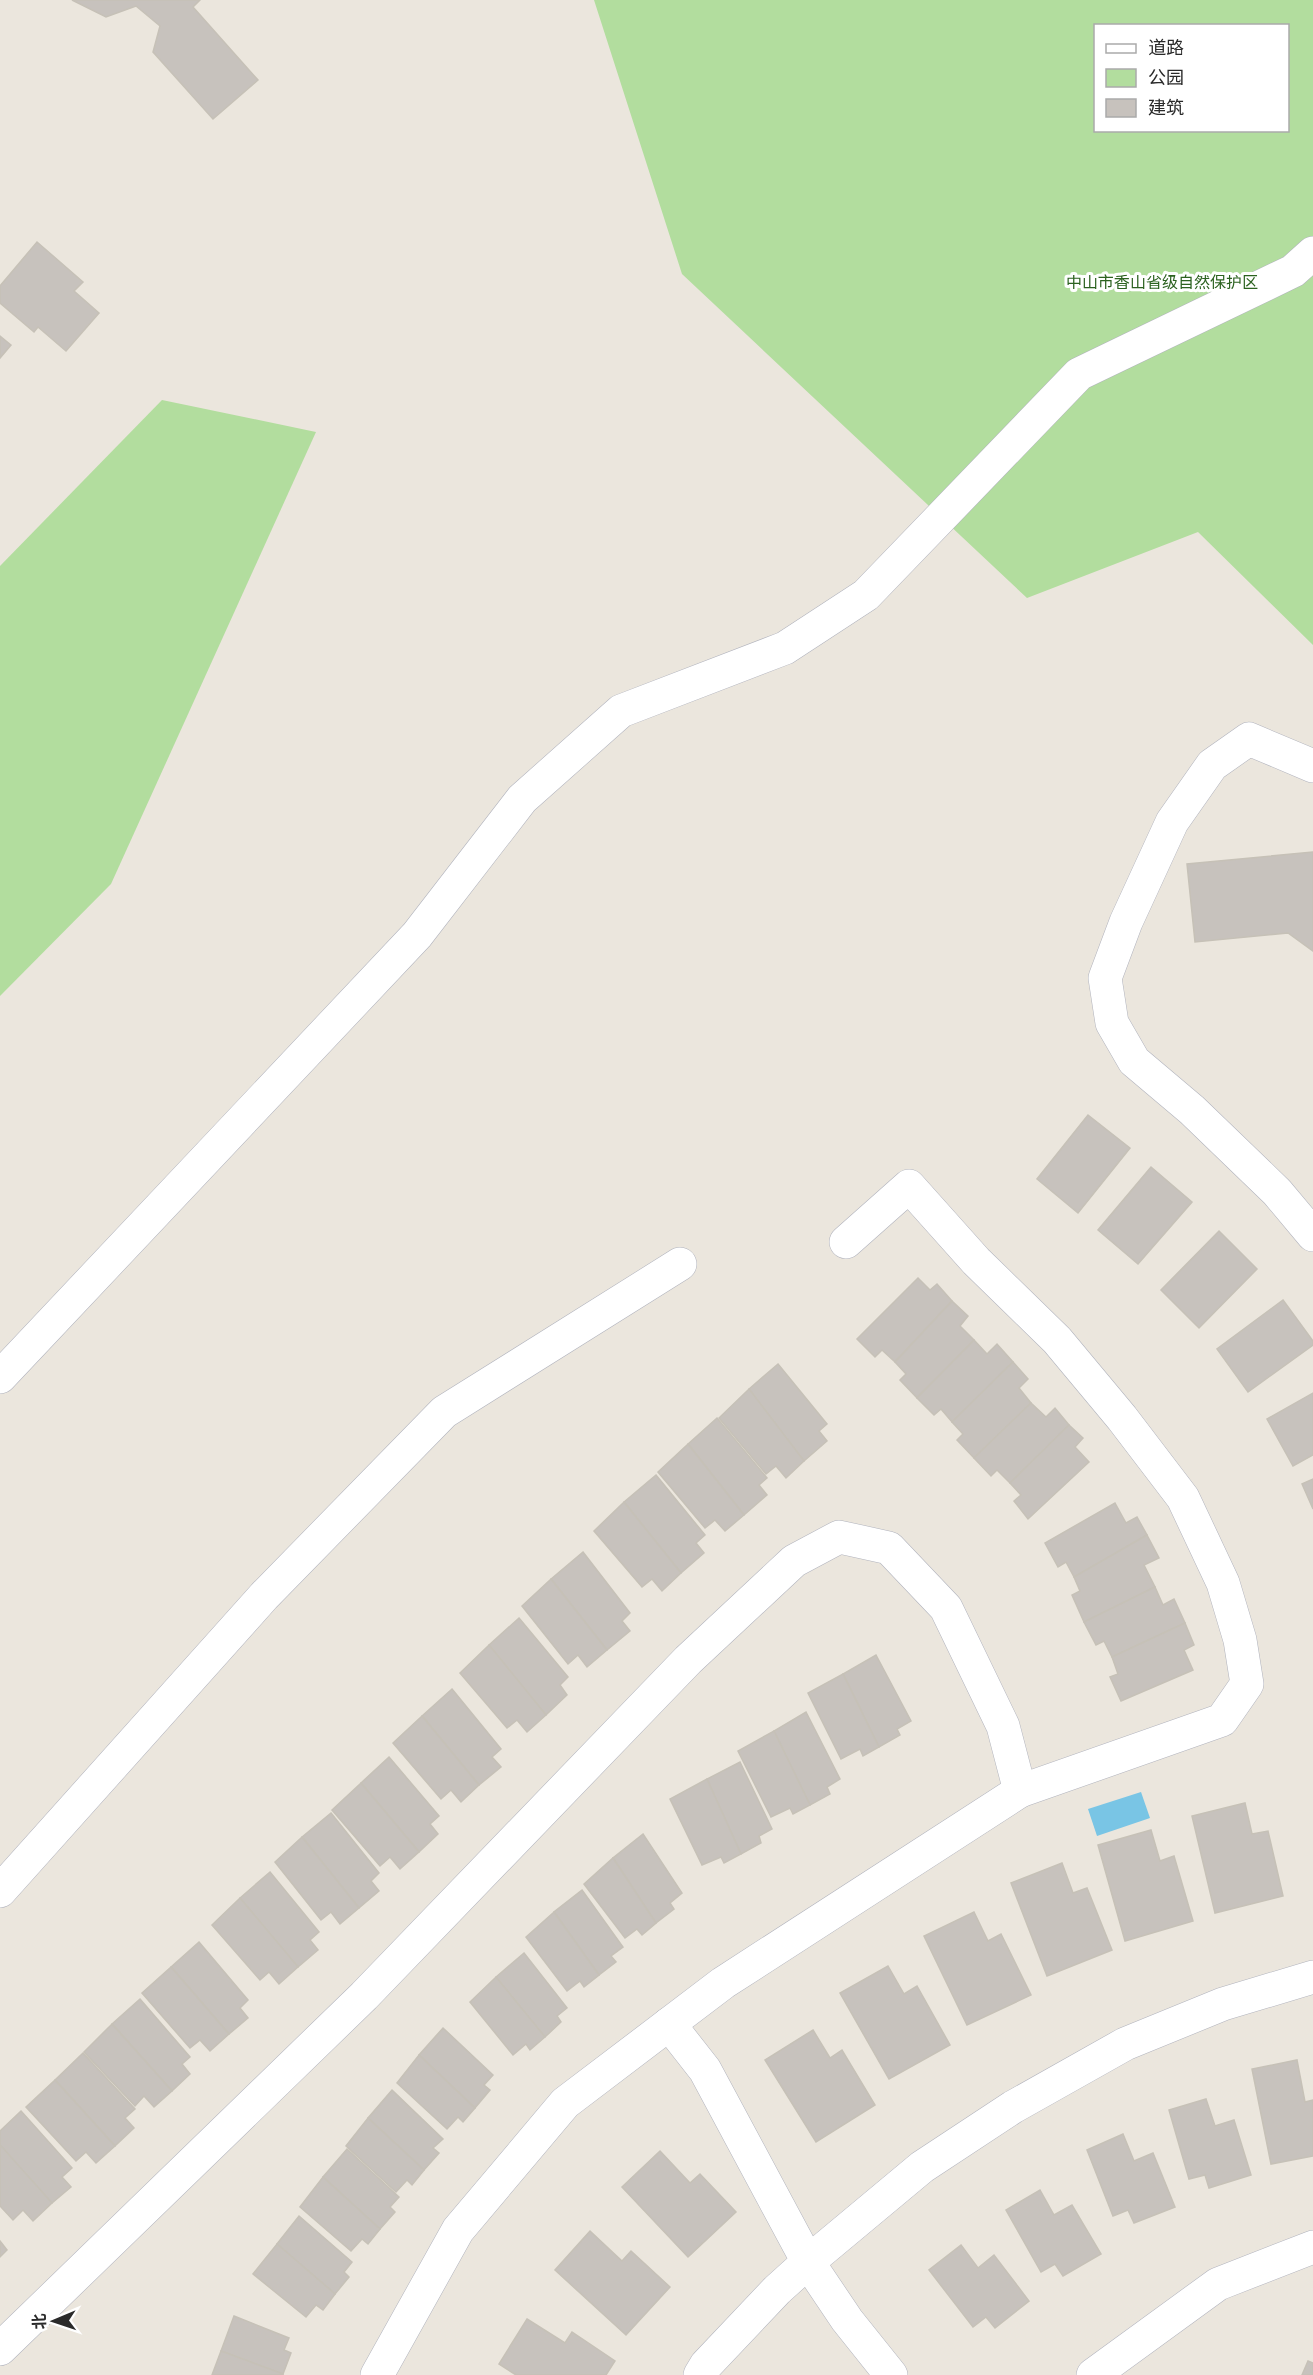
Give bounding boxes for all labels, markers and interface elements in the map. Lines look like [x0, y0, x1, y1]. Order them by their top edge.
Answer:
legend [1094, 24, 1289, 132]
text: 道路 [1148, 36, 1184, 59]
text: 公园 [1148, 66, 1184, 89]
text: 建筑 [1148, 96, 1184, 119]
park label: 中山市香山省级自然保护区 [1066, 272, 1258, 292]
north arrow [24, 2291, 84, 2351]
text: 北 [29, 2313, 49, 2330]

